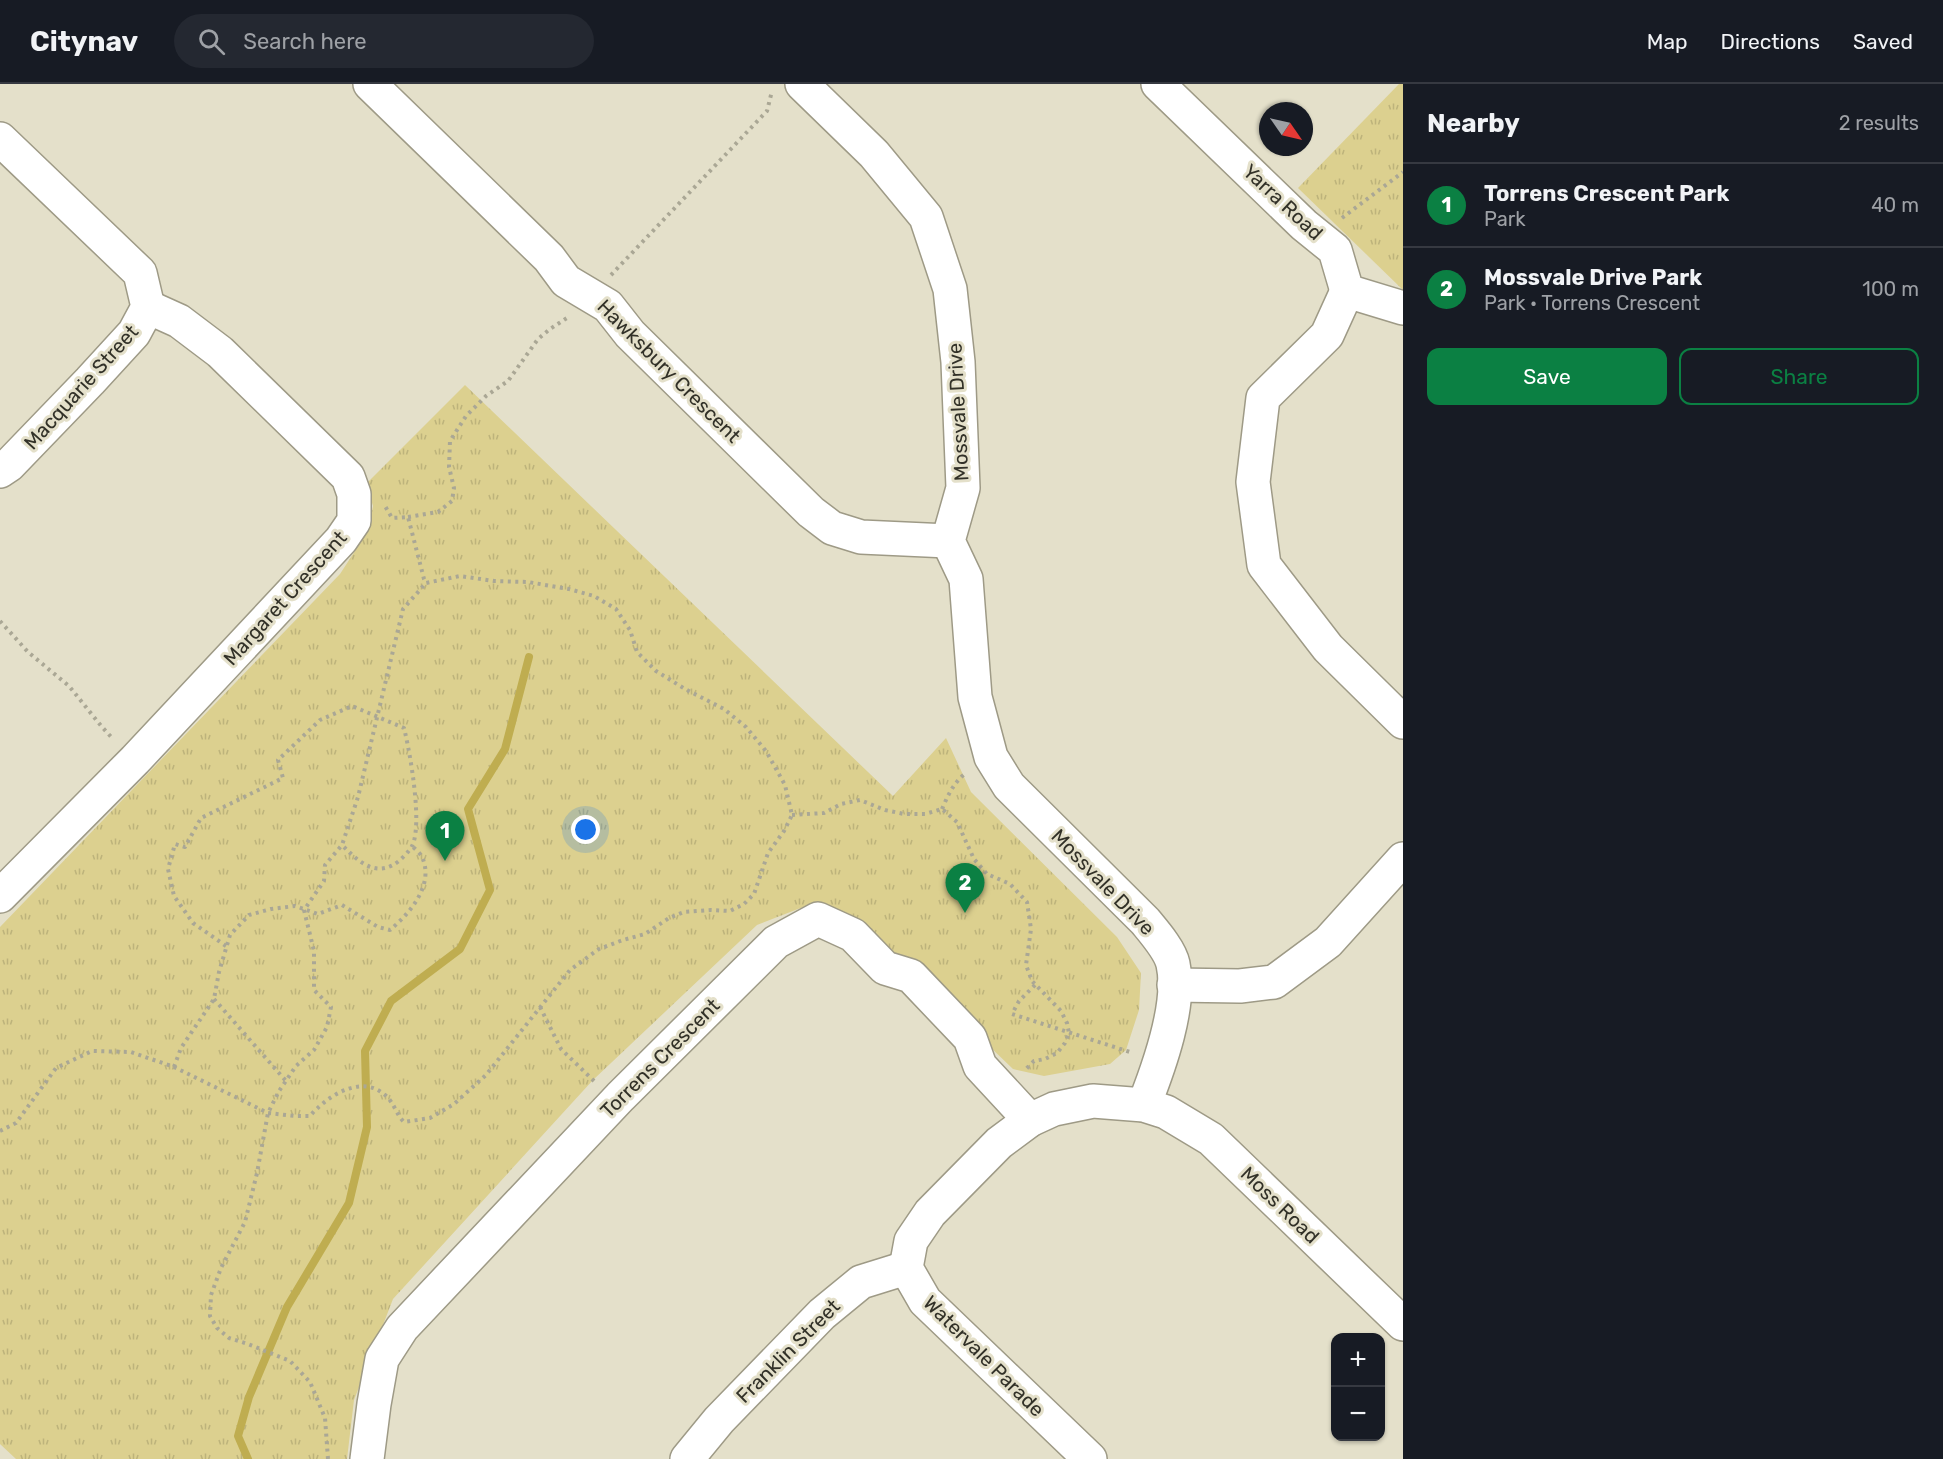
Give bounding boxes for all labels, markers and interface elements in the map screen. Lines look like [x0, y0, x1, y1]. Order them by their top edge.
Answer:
search box [174, 14, 594, 68]
text: Citynav [30, 25, 138, 58]
icon: search [195, 25, 228, 58]
text: Search here [243, 28, 367, 55]
text: Map [1647, 29, 1688, 54]
text: Directions [1721, 29, 1820, 54]
text: Saved [1853, 29, 1913, 54]
north arrow [1259, 102, 1313, 156]
text: Nearby [1427, 108, 1520, 139]
text: 2 results [1839, 111, 1919, 135]
street label: Yarra Road [1238, 159, 1328, 245]
text: Torrens Crescent Park [1484, 180, 1729, 207]
text: 1 [1442, 193, 1451, 217]
text: 40 m [1871, 193, 1919, 217]
text: Park [1484, 207, 1526, 231]
text: Mossvale Drive Park [1484, 264, 1702, 291]
text: 2 [1440, 277, 1453, 301]
text: 100 m [1862, 277, 1919, 301]
text: Park · Torrens Crescent [1484, 291, 1700, 315]
street label: Hawksbury Crescent [592, 294, 746, 448]
street label: Macquarie Street [19, 320, 143, 454]
street label: Mossvale Drive [942, 342, 974, 482]
button: Save [1427, 348, 1667, 405]
button: Share [1679, 348, 1919, 405]
street label: Margaret Crescent [218, 526, 352, 670]
pin: 1 [426, 812, 464, 861]
your location [571, 815, 600, 844]
street label: Mossvale Drive [1046, 824, 1160, 940]
pin: 2 [946, 864, 984, 913]
street label: Torrens Crescent [595, 993, 725, 1123]
street label: Moss Road [1236, 1162, 1324, 1248]
street label: Watervale Parade [919, 1291, 1049, 1421]
street label: Franklin Street [731, 1294, 845, 1408]
map controls [1331, 1333, 1385, 1441]
button: + [1331, 1333, 1385, 1387]
button: − [1331, 1387, 1385, 1441]

